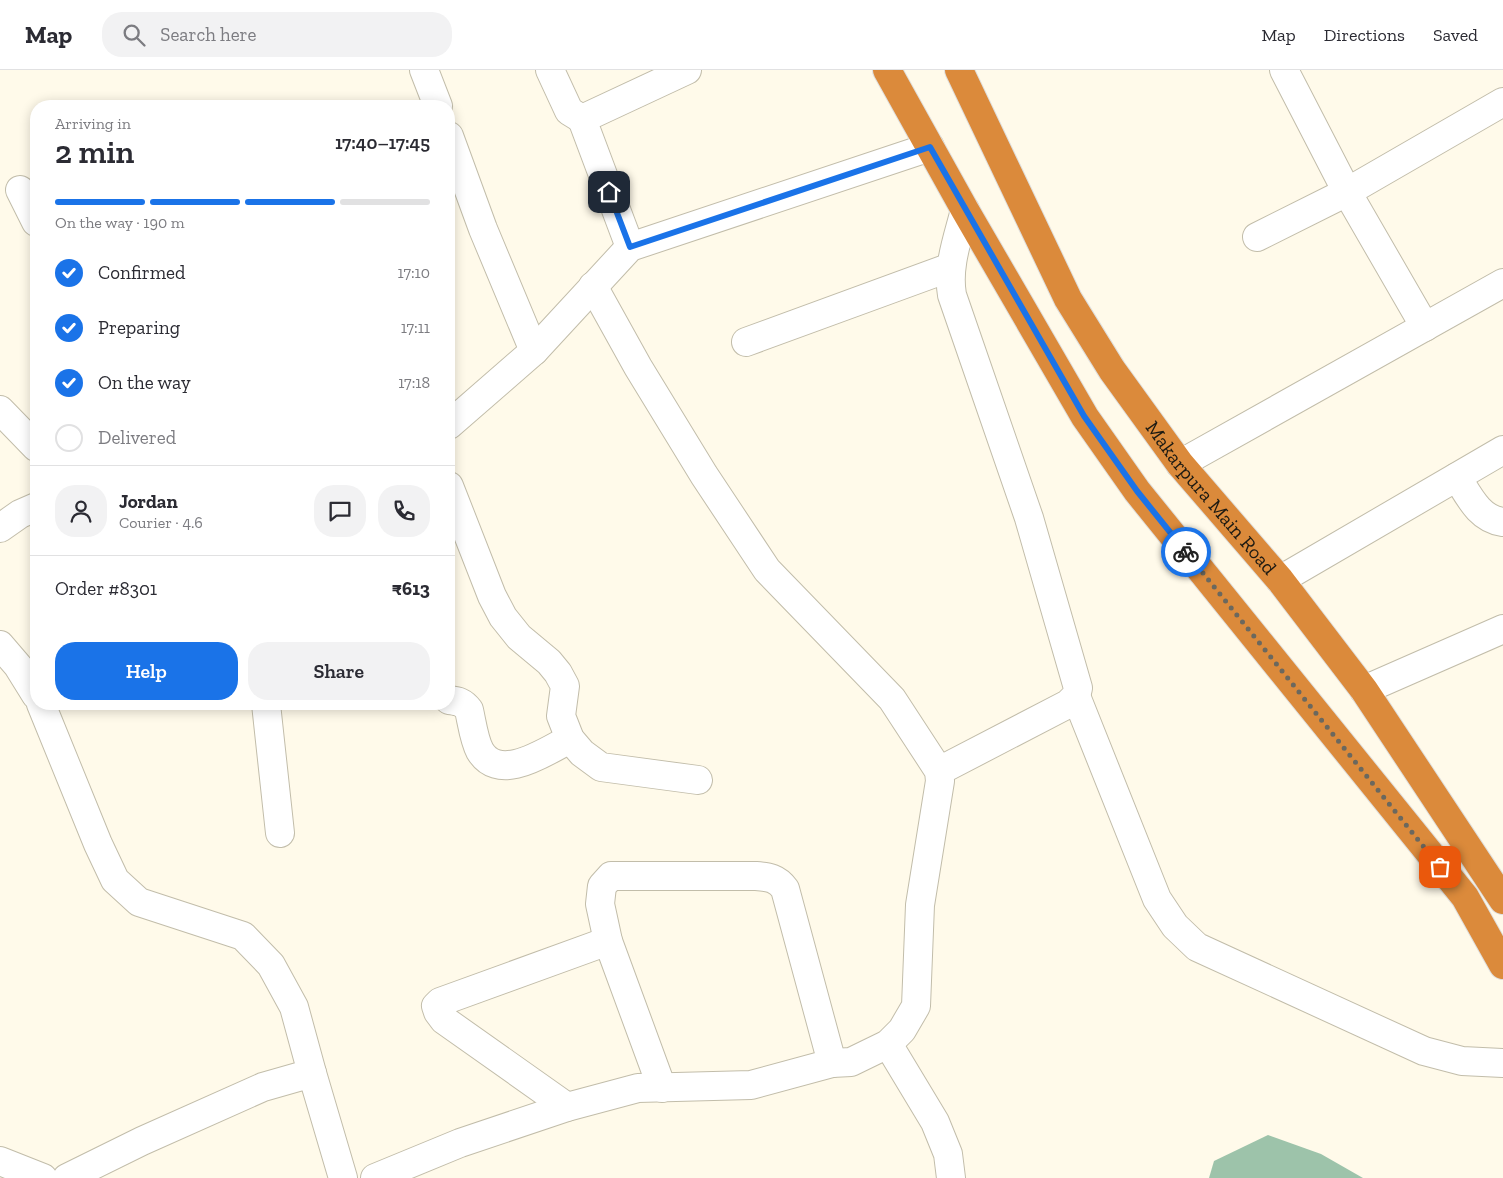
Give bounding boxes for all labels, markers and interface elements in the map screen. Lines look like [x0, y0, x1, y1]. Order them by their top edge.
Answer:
search box [102, 12, 452, 57]
text: Map [25, 20, 72, 49]
icon: search [120, 21, 148, 49]
text: Search here [160, 23, 257, 46]
text: Map [1261, 24, 1296, 46]
text: Directions [1324, 24, 1405, 46]
text: Saved [1433, 24, 1478, 46]
text: Arriving in [55, 114, 131, 133]
text: 17:40–17:45 [335, 131, 430, 154]
text: 2 min [55, 133, 134, 171]
pin [588, 171, 630, 213]
icon: home [595, 178, 623, 206]
text: On the way · 190 m [55, 213, 185, 232]
icon: check [55, 259, 83, 287]
text: Confirmed [98, 261, 185, 284]
text: 17:10 [398, 263, 430, 282]
icon: check [55, 314, 83, 342]
text: Preparing [98, 316, 180, 339]
text: 17:11 [401, 318, 430, 337]
icon: check [55, 369, 83, 397]
text: On the way [98, 371, 191, 394]
text: 17:18 [398, 373, 430, 392]
street label: Makarpura Main Road [1141, 416, 1282, 579]
text: Delivered [98, 426, 176, 449]
button: person [55, 485, 107, 537]
button: chat [314, 485, 366, 537]
button: phone [378, 485, 430, 537]
text: Jordan [119, 490, 178, 513]
text: Courier · 4.6 [119, 513, 203, 532]
courier [1161, 527, 1211, 577]
icon: bike [1172, 538, 1200, 566]
text: Order #8301 [55, 577, 157, 600]
text: ₹613 [392, 577, 430, 600]
button: Help [55, 642, 238, 700]
button: Share [248, 642, 430, 700]
pin [1419, 846, 1461, 888]
icon: bag [1426, 853, 1454, 881]

